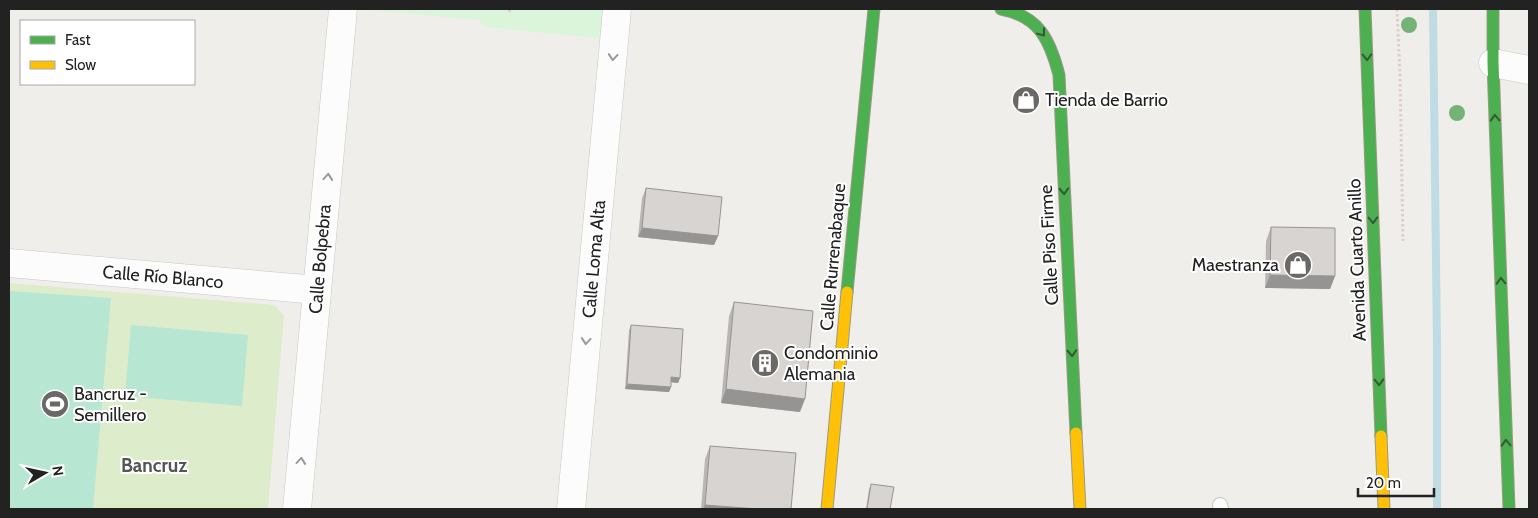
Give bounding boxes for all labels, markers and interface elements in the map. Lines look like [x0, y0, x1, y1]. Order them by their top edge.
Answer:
legend [20, 20, 195, 85]
one-way arrow [1036, 27, 1044, 36]
text: Fast [65, 31, 90, 49]
one-way arrow [607, 54, 618, 62]
one-way arrow [1361, 54, 1372, 62]
text: Slow [65, 56, 96, 74]
shop icon: Tienda de Barrio [1011, 85, 1041, 115]
place label: Tienda de Barrio [1045, 89, 1168, 111]
one-way arrow [1490, 114, 1501, 122]
one-way arrow [322, 173, 333, 181]
street label: Avenida Cuarto Anillo [1343, 178, 1371, 342]
street label: Calle Rurrenabaque [816, 182, 850, 332]
street label: Calle Piso Firme [1035, 184, 1063, 306]
one-way arrow [1059, 187, 1070, 195]
street label: Calle Loma Alta [578, 199, 610, 319]
street label: Calle Bolpebra [304, 203, 336, 315]
one-way arrow [1368, 216, 1378, 224]
shop icon: Maestranza [1283, 250, 1313, 280]
place label: Maestranza [1192, 254, 1279, 276]
street label: Calle Río Blanco [102, 261, 225, 293]
one-way arrow [1495, 276, 1506, 284]
one-way arrow [581, 337, 592, 345]
place label: Condominio Alemania [784, 342, 878, 385]
building icon: Condominio Alemania [750, 348, 780, 378]
one-way arrow [1066, 350, 1077, 358]
one-way arrow [1374, 378, 1385, 386]
place label: Bancruz - Semillero [74, 383, 147, 426]
sports icon: Bancruz - Semillero [40, 389, 70, 419]
one-way arrow [1501, 439, 1512, 447]
north arrow [20, 448, 70, 498]
district label: Bancruz [121, 454, 187, 477]
one-way arrow [295, 456, 306, 464]
text: N [48, 465, 68, 477]
scale bar [1358, 466, 1434, 498]
text: 20 m [1366, 474, 1401, 492]

